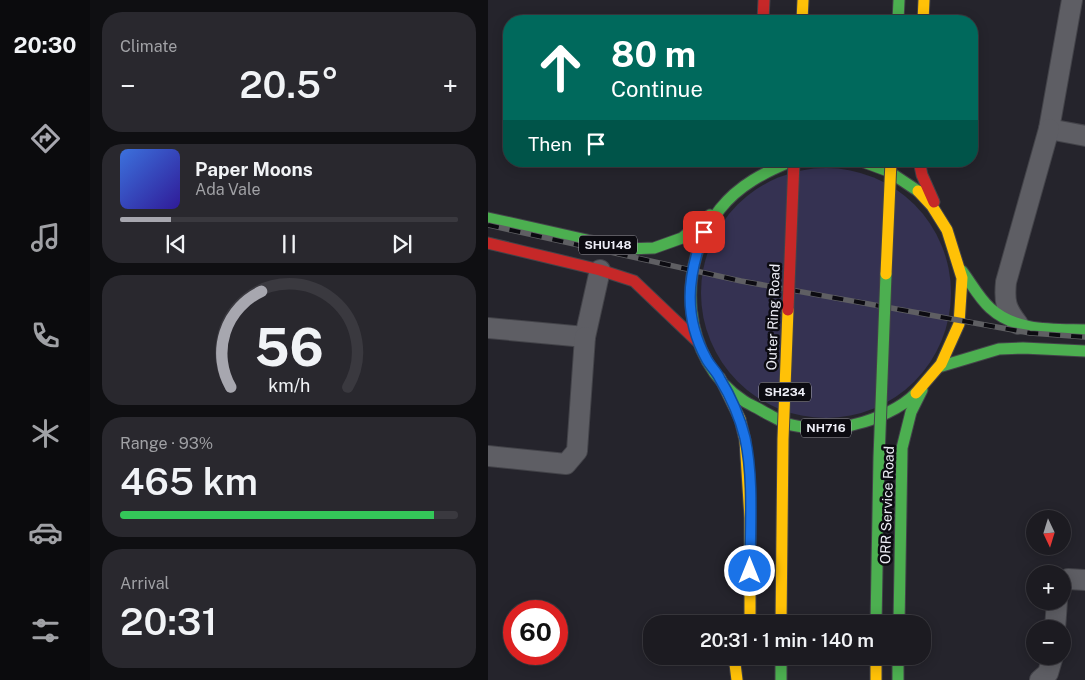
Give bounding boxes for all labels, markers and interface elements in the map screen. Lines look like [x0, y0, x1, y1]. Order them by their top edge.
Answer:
text: 20:30 [14, 32, 76, 58]
text: 80 m [611, 34, 696, 75]
icon: ahead [528, 35, 593, 100]
text: Climate [120, 37, 177, 56]
text: 20.5° [239, 62, 339, 107]
text: − [120, 69, 136, 102]
text: + [442, 69, 458, 102]
text: Continue [611, 76, 703, 102]
icon: directions [28, 121, 63, 156]
icon: arrive [582, 130, 610, 158]
text: Then [528, 133, 572, 155]
text: Paper Moons [195, 158, 313, 180]
text: Ada Vale [195, 180, 260, 199]
pin [683, 211, 725, 253]
icon: arrive [690, 218, 718, 246]
icon: music [28, 220, 63, 255]
icon: previous [162, 230, 190, 258]
icon: pause [275, 230, 303, 258]
icon: next [388, 230, 416, 258]
road number: SHU148 [579, 236, 637, 254]
street label: Outer Ring Road [763, 263, 783, 371]
text: 56 [254, 317, 324, 378]
icon: phone [28, 318, 63, 353]
text: km/h [268, 375, 310, 396]
road number: SH234 [759, 382, 811, 402]
icon: climate [28, 416, 63, 451]
road number: NH716 [801, 418, 851, 438]
text: Range · 93% [120, 434, 213, 453]
street label: ORR Service Road [877, 446, 897, 564]
text: 465 km [120, 459, 258, 504]
north arrow [1026, 510, 1070, 555]
map controls [1026, 510, 1071, 665]
icon: car [28, 515, 63, 550]
position arrow [723, 544, 775, 596]
button: + [1026, 565, 1071, 610]
text: Arrival [120, 574, 169, 593]
text: 20:31 [120, 599, 217, 644]
speed limit sign: 60 [503, 600, 568, 665]
icon: filters [28, 613, 63, 648]
button: − [1026, 620, 1071, 665]
text: 20:31 · 1 min · 140 m [700, 629, 874, 651]

